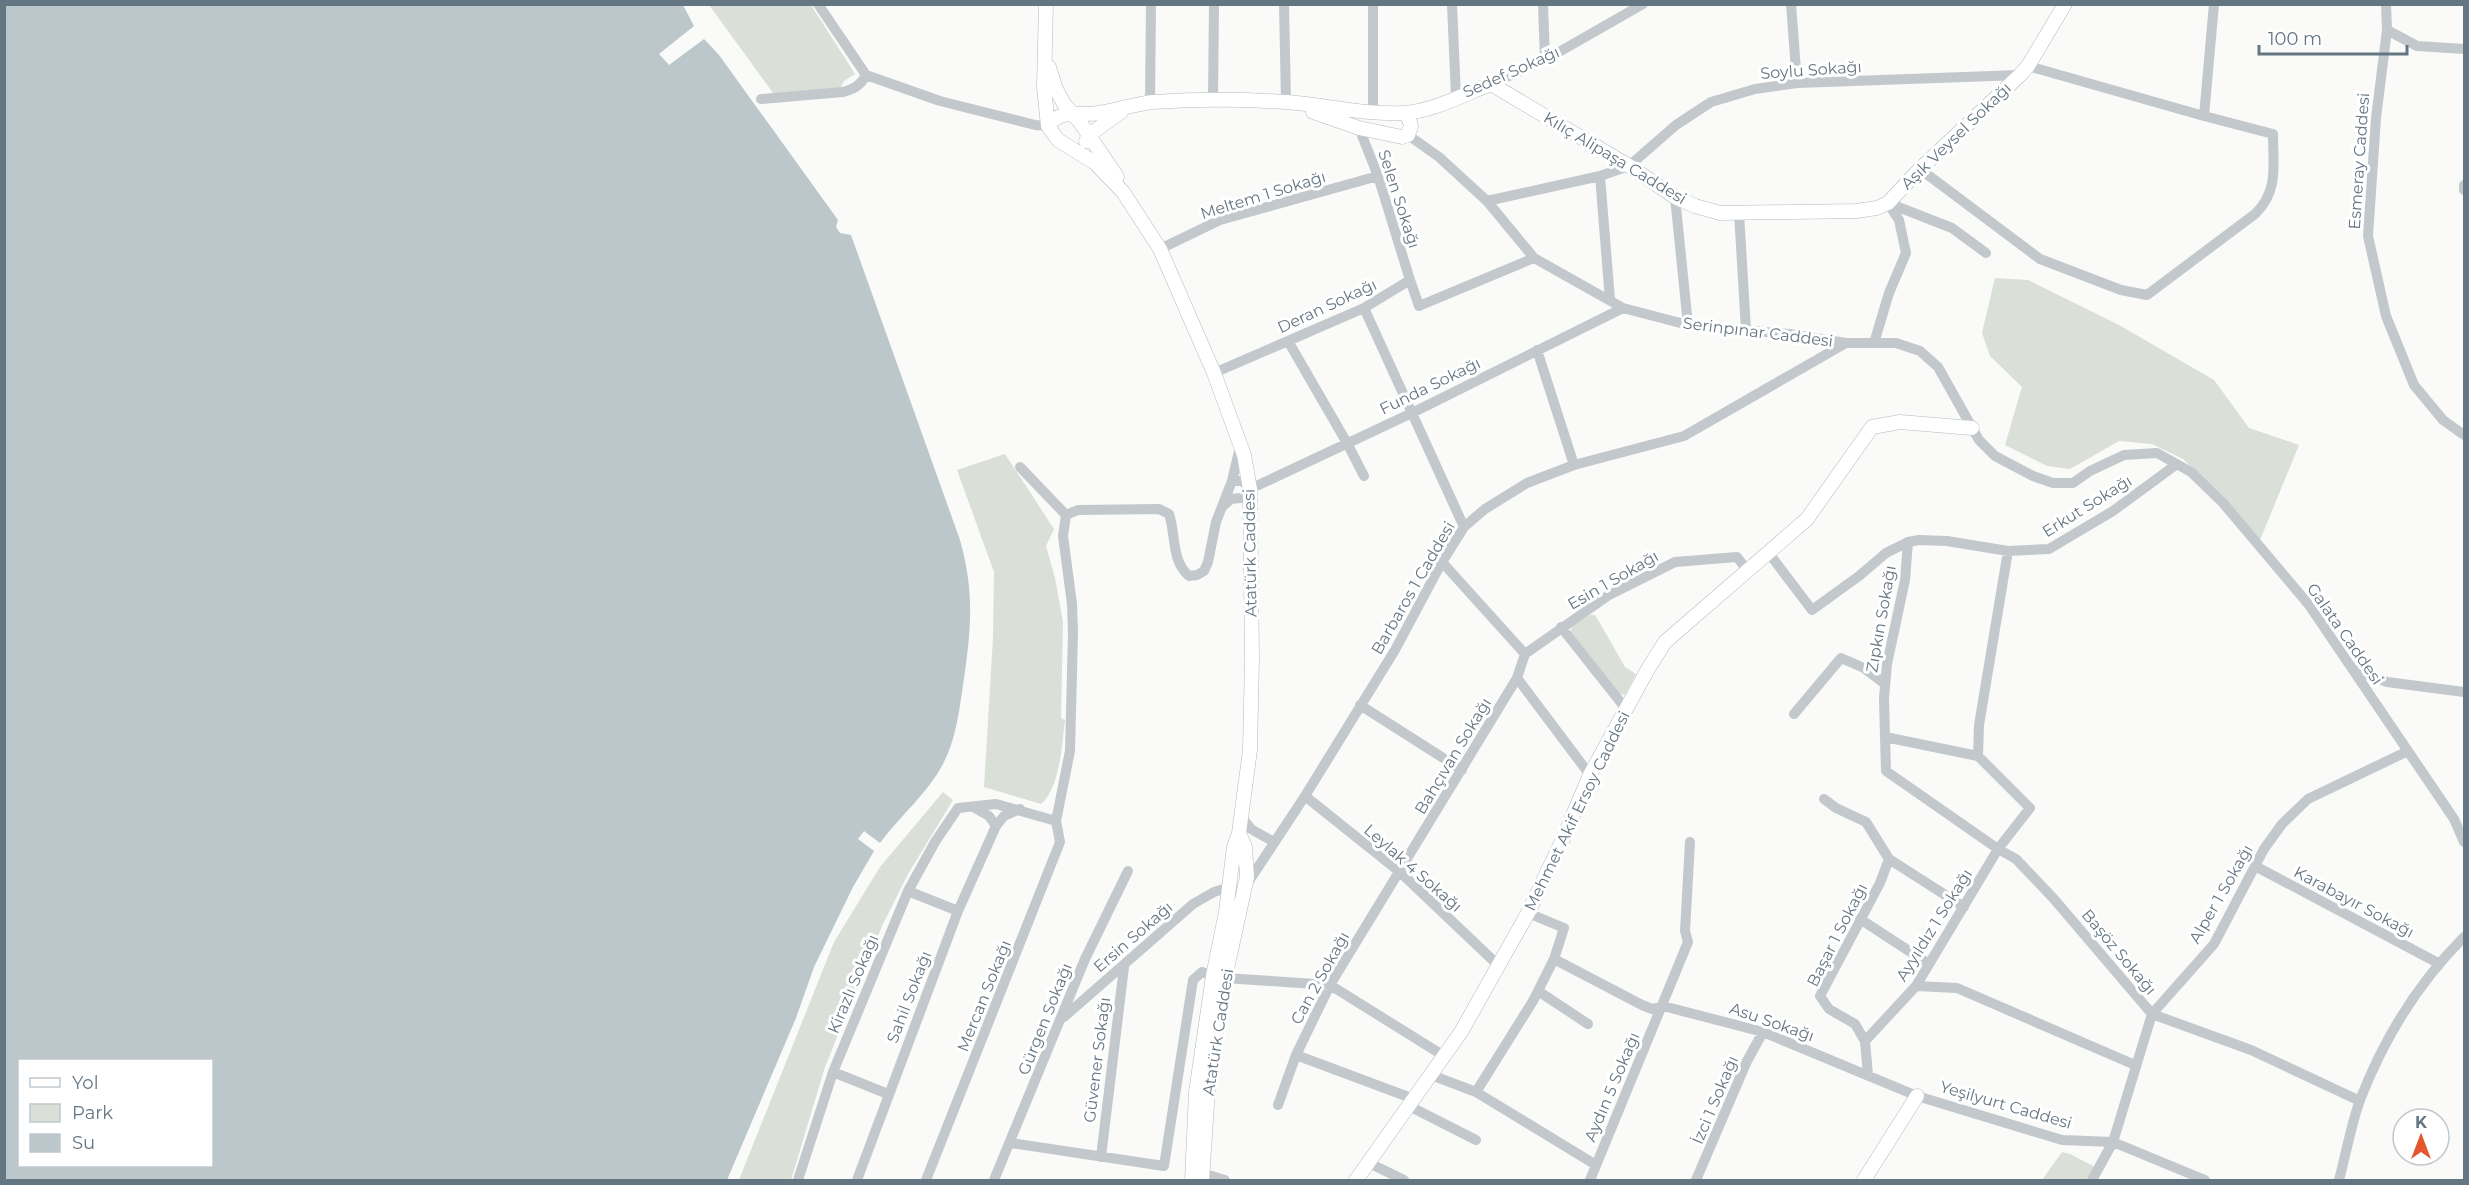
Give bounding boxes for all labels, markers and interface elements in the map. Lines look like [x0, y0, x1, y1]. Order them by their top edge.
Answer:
scale bar [2259, 18, 2408, 56]
text: 100 m [2268, 28, 2322, 50]
street label: Sedef Sokağı [1460, 42, 1562, 102]
street label: Soylu Sokağı [1760, 57, 1862, 83]
street label: Aşık Veysel Sokağı [1897, 79, 2015, 193]
street label: Esmeray Caddesi [2345, 92, 2373, 230]
street label: Kılıç Alipaşa Caddesi [1540, 108, 1690, 208]
street label: Selen Sokağı [1374, 147, 1424, 251]
street label: Meltem 1 Sokağı [1198, 167, 1328, 223]
street label: Deran Sokağı [1274, 275, 1380, 337]
street label: Serinpınar Caddesi [1682, 313, 1834, 351]
street label: Funda Sokağı [1376, 353, 1484, 419]
street label: Erkut Sokağı [2039, 471, 2135, 541]
street label: Atatürk Caddesi [1239, 489, 1261, 617]
street label: Barbaros 1 Caddesi [1367, 518, 1459, 658]
street label: Esin 1 Sokağı [1564, 546, 1662, 614]
street label: Zıpkın Sokağı [1862, 564, 1900, 674]
street label: Galata Caddesi [2303, 580, 2387, 688]
street label: Bahçıvan Sokağı [1411, 694, 1495, 818]
street label: Mehmet Akif Ersoy Caddesi [1520, 708, 1634, 914]
street label: Leylak 4 Sokağı [1360, 820, 1466, 916]
street label: Alper 1 Sokağı [2185, 841, 2257, 947]
street label: Karabayır Sokağı [2291, 862, 2417, 942]
street label: Ayyıldız 1 Sokağı [1892, 865, 1976, 985]
street label: Başar 1 Sokağı [1803, 880, 1871, 990]
street label: Ersin Sokağı [1090, 898, 1176, 976]
street label: Başöz Sokağı [2078, 905, 2160, 999]
street label: Can 2 Sokağı [1287, 928, 1353, 1028]
street label: Kirazlı Sokağı [824, 932, 882, 1036]
street label: Mercan Sokağı [953, 937, 1015, 1055]
street label: Sahil Sokağı [883, 948, 935, 1046]
street label: Gürgen Sokağı [1014, 960, 1076, 1078]
street label: Atatürk Caddesi [1199, 967, 1237, 1097]
street label: Güvener Sokağı [1080, 996, 1114, 1124]
street label: Asu Sokağı [1727, 999, 1817, 1045]
street label: Aydın 5 Sokağı [1580, 1029, 1644, 1145]
street label: İzci 1 Sokağı [1688, 1053, 1742, 1147]
legend [18, 1059, 213, 1167]
text: Yol [72, 1072, 98, 1094]
street label: Yeşilyurt Caddesi [1938, 1077, 2074, 1133]
text: Park [72, 1102, 113, 1124]
north arrow [2391, 1107, 2451, 1167]
text: K [2415, 1113, 2428, 1132]
text: Su [72, 1132, 95, 1154]

